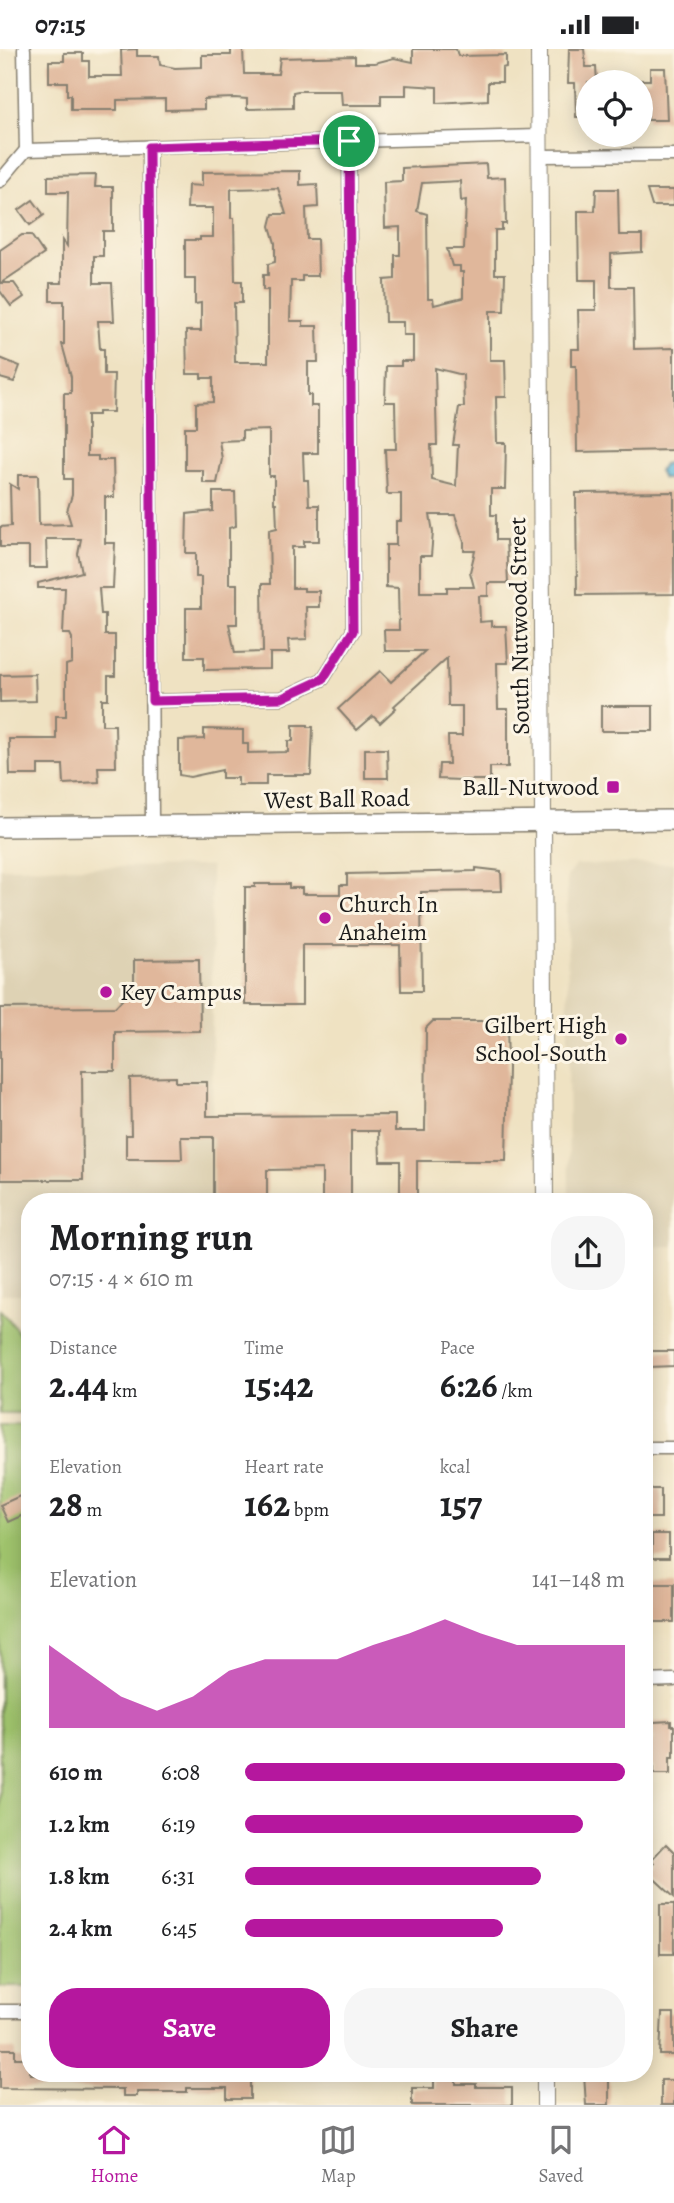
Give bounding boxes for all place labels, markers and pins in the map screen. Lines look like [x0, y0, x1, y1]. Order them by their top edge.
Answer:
pin [319, 111, 379, 171]
place label: Ball-Nutwood [462, 771, 599, 803]
marker: Ball-Nutwood [605, 779, 621, 795]
place label: Church In Anaheim [338, 888, 438, 948]
marker: Church In Anaheim [317, 910, 333, 926]
place label: Key Campus [120, 976, 242, 1008]
marker: Key Campus [98, 984, 114, 1000]
place label: Gilbert High School-South [475, 1009, 607, 1069]
marker: Gilbert High School-South [613, 1031, 629, 1047]

